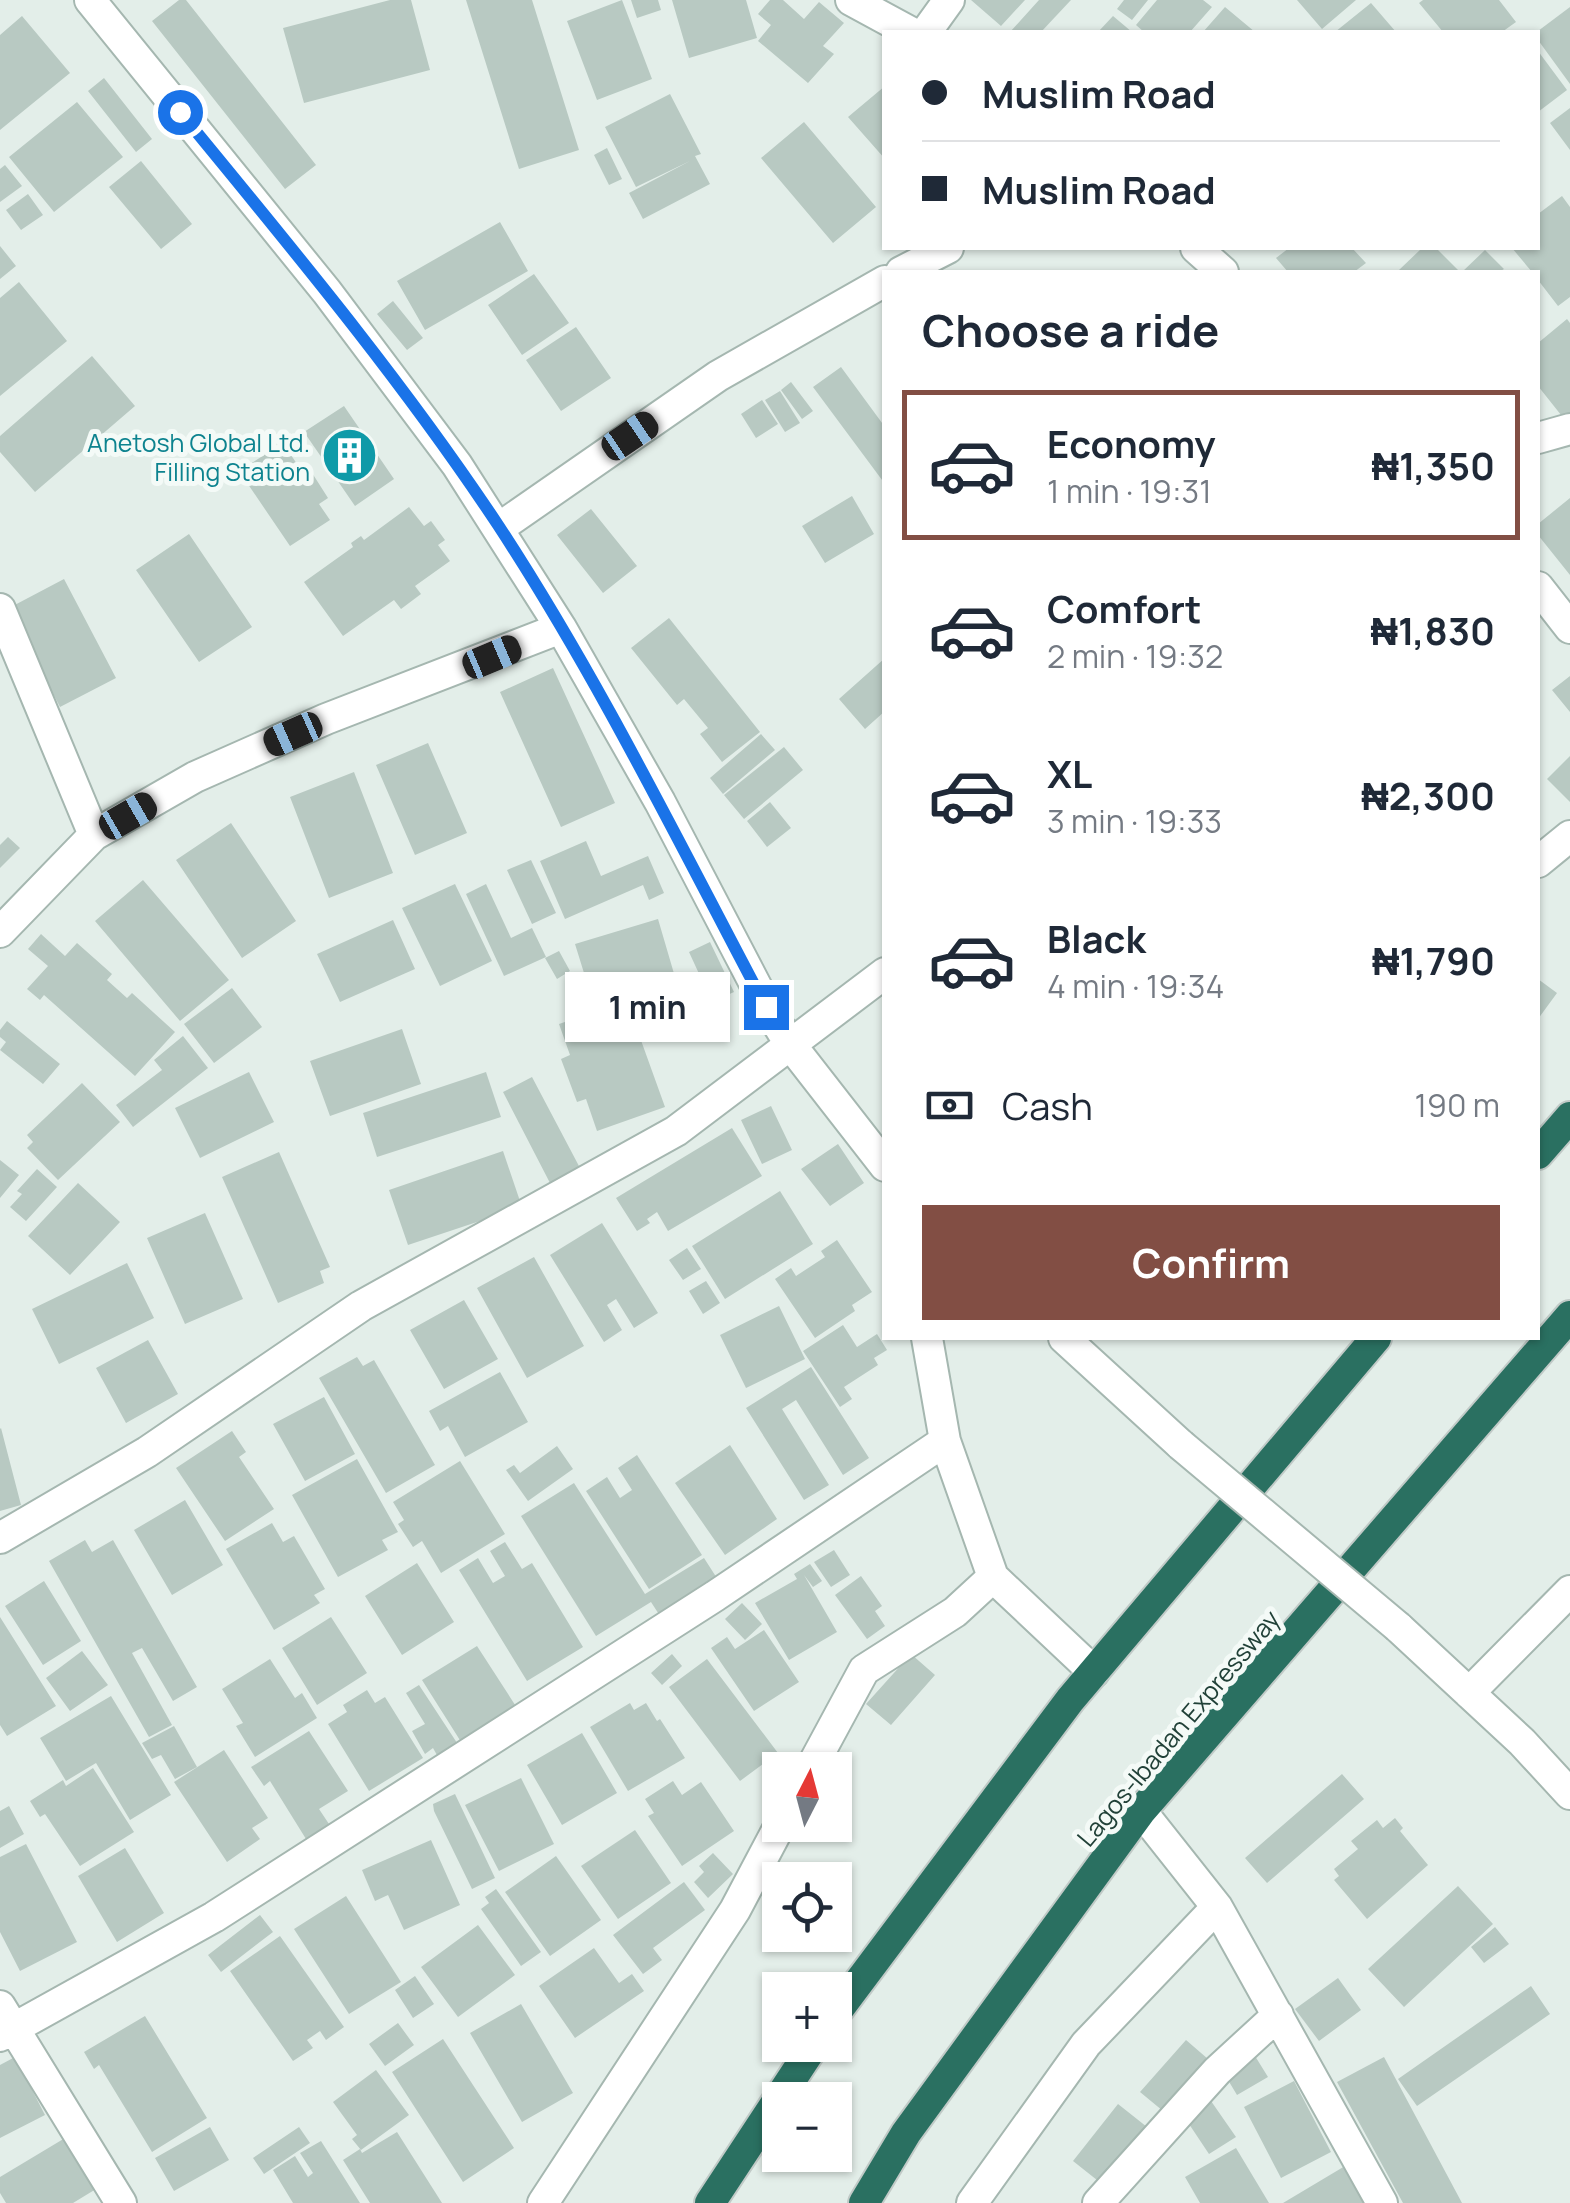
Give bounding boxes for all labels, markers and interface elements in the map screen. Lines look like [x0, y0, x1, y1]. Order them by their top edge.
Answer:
text: Muslim Road [982, 67, 1216, 119]
route start [158, 90, 203, 135]
text: Muslim Road [982, 163, 1216, 215]
text: Choose a ride [922, 299, 1219, 361]
car [597, 407, 663, 465]
text: Economy [1047, 417, 1216, 469]
icon: car [927, 420, 1017, 510]
place label: Anetosh Global Ltd. Filling Station [87, 425, 310, 489]
building icon: Anetosh Global Ltd. Filling Station [319, 426, 379, 486]
text: ₦1,350 [1372, 439, 1495, 491]
text: 1 min · 19:31 [1047, 469, 1212, 513]
text: Comfort [1047, 582, 1201, 634]
icon: car [927, 585, 1017, 675]
text: ₦1,830 [1371, 604, 1495, 656]
car [459, 631, 525, 683]
text: 2 min · 19:32 [1047, 634, 1223, 678]
car [259, 708, 327, 760]
text: XL [1047, 747, 1092, 799]
icon: car [927, 750, 1017, 840]
text: ₦2,300 [1361, 769, 1495, 821]
car [95, 788, 161, 844]
text: 3 min · 19:33 [1047, 799, 1222, 843]
text: Black [1047, 912, 1146, 964]
icon: car [927, 915, 1017, 1005]
text: ₦1,790 [1372, 934, 1495, 986]
text: 4 min · 19:34 [1047, 964, 1224, 1008]
callout: 1 min [566, 972, 731, 1042]
text: 1 min [608, 985, 687, 1029]
route end [744, 985, 789, 1030]
icon: cash [922, 1078, 977, 1133]
text: Cash [1002, 1079, 1093, 1131]
text: 190 m [1415, 1083, 1500, 1127]
button: Confirm [922, 1205, 1500, 1320]
street label: Lagos-Ibadan Expressway [1069, 1602, 1287, 1854]
north arrow [762, 1752, 852, 1842]
map controls [762, 1752, 852, 2172]
button: locate [762, 1862, 852, 1952]
button: + [762, 1972, 852, 2062]
button: − [762, 2082, 852, 2172]

